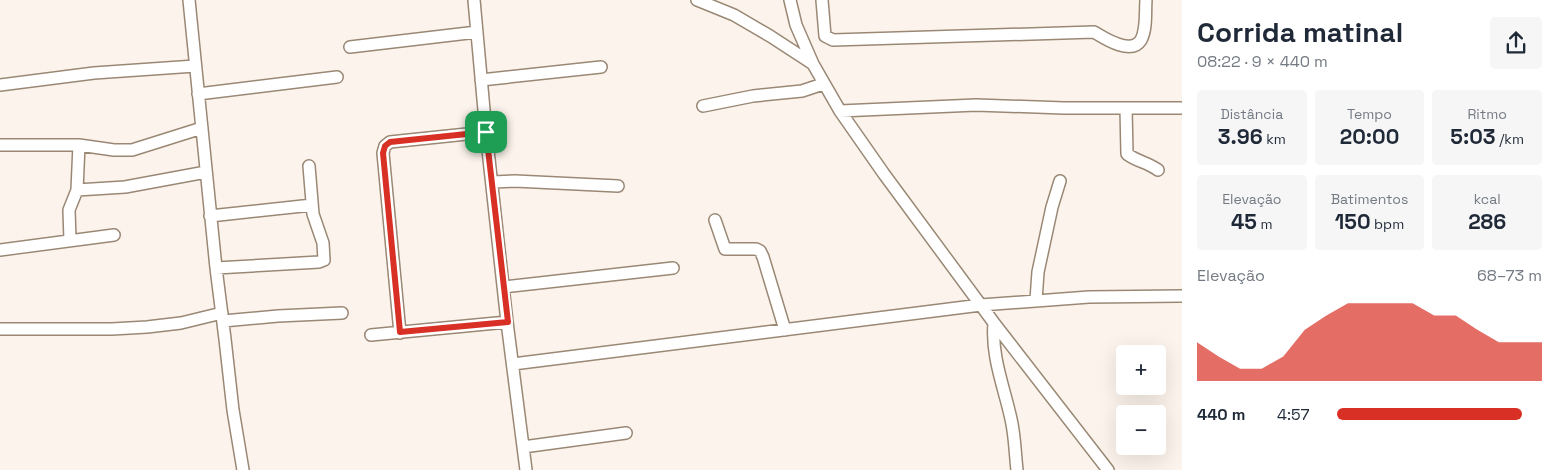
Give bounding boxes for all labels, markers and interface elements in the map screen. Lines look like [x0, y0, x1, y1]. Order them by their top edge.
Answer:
text: Corrida matinal [1197, 14, 1403, 50]
button: share [1490, 17, 1542, 69]
text: 08:22 · 9 × 440 m [1197, 51, 1328, 72]
text: Distância [1220, 105, 1283, 123]
text: Tempo [1347, 105, 1392, 123]
text: Ritmo [1467, 105, 1507, 123]
pin [465, 111, 507, 153]
icon: arrive [472, 118, 500, 146]
text: 3.96 [1218, 123, 1263, 150]
text: 20:00 [1340, 123, 1399, 150]
text: 5:03 [1450, 123, 1496, 150]
text: km [1263, 130, 1286, 148]
text: /km [1496, 130, 1524, 148]
text: Elevação [1222, 190, 1282, 208]
text: Batimentos [1331, 190, 1408, 208]
text: kcal [1474, 190, 1501, 208]
text: 45 [1231, 208, 1257, 235]
text: 150 [1335, 208, 1371, 235]
text: 286 [1468, 208, 1506, 235]
text: m [1257, 215, 1273, 233]
text: bpm [1371, 215, 1404, 233]
text: Elevação [1197, 265, 1265, 286]
text: 68–73 m [1477, 265, 1542, 286]
map controls [1116, 345, 1166, 455]
button: + [1116, 345, 1166, 395]
text: 440 m [1197, 404, 1245, 425]
text: 4:57 [1277, 404, 1309, 425]
button: − [1116, 405, 1166, 455]

